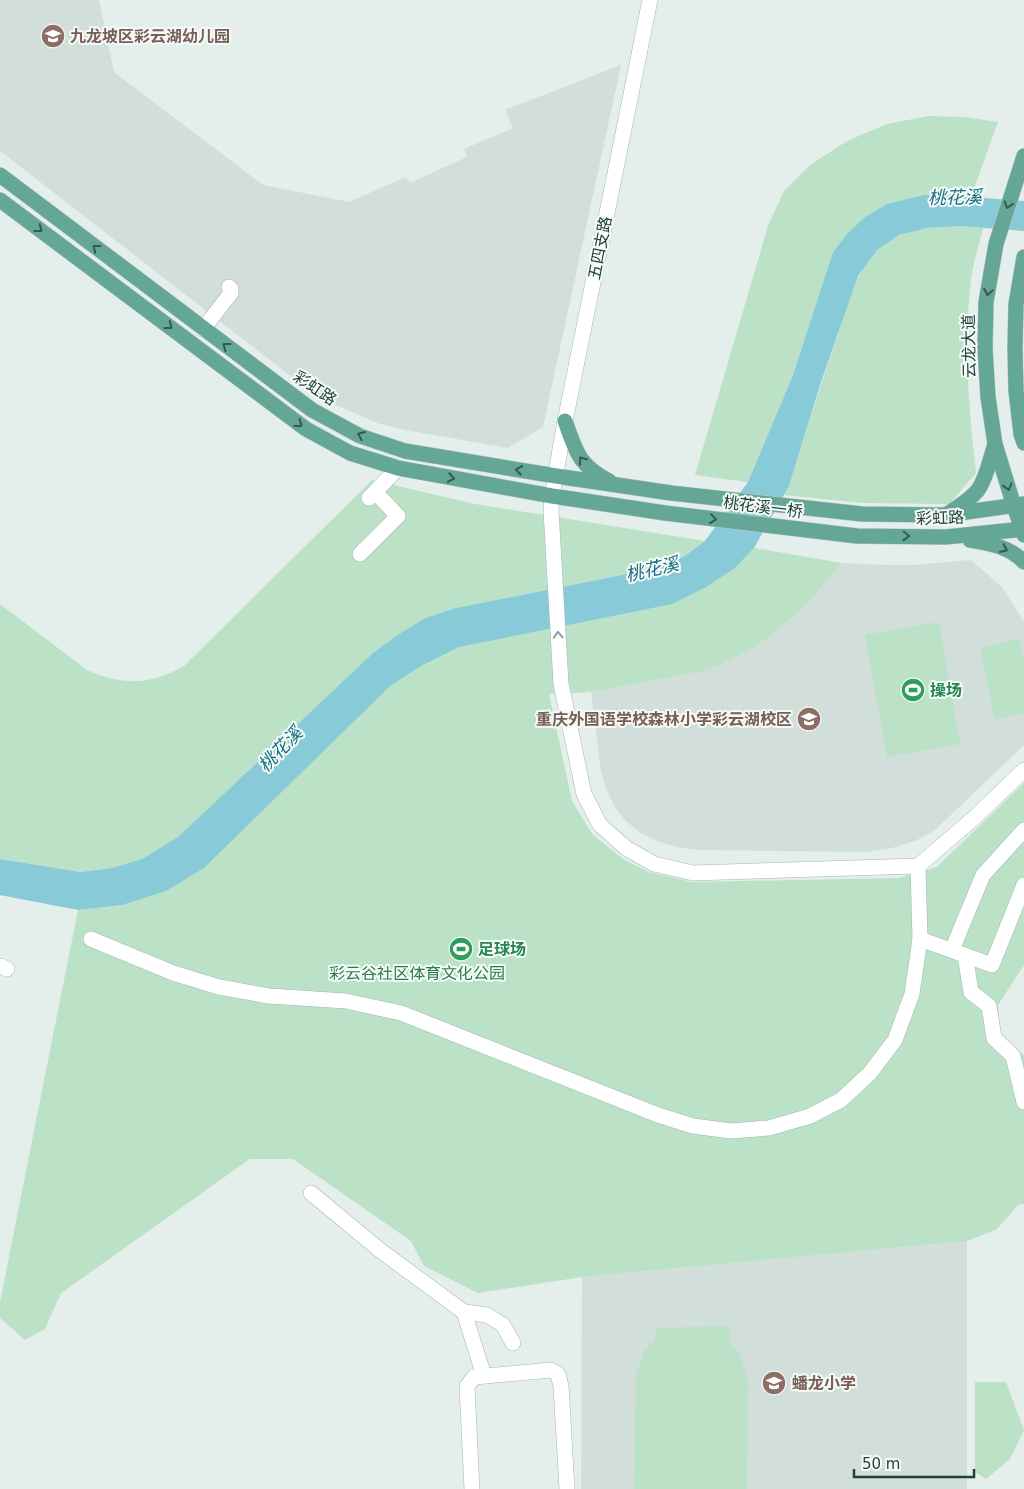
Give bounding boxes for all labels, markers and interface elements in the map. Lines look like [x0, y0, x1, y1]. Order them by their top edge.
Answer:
school or university icon: 九龙坡区彩云湖幼儿园 [40, 23, 66, 49]
place label: 九龙坡区彩云湖幼儿园 [70, 27, 230, 46]
water label: 桃花溪 [928, 186, 984, 208]
one-way arrow [1004, 201, 1014, 209]
street label: 五四支路 [585, 215, 615, 281]
one-way arrow [33, 223, 43, 232]
one-way arrow [92, 245, 102, 254]
one-way arrow [983, 287, 993, 296]
street label: 云龙大道 [959, 314, 979, 378]
one-way arrow [163, 321, 172, 329]
one-way arrow [223, 343, 232, 351]
street label: 彩虹路 [290, 367, 340, 409]
one-way arrow [293, 418, 303, 427]
one-way arrow [357, 431, 366, 442]
one-way arrow [580, 457, 588, 466]
one-way arrow [515, 465, 524, 475]
one-way arrow [446, 472, 455, 482]
one-way arrow [1002, 482, 1012, 490]
street label: 桃花溪一桥 [722, 493, 804, 521]
street label: 彩虹路 [916, 508, 964, 528]
one-way arrow [710, 513, 718, 524]
one-way arrow [902, 531, 910, 542]
one-way arrow [999, 543, 1008, 554]
water label: 桃花溪 [623, 552, 683, 585]
one-way arrow [552, 631, 563, 639]
sports icon: 操场 [900, 677, 926, 703]
place label: 操场 [930, 681, 962, 700]
school or university icon: 重庆外国语学校森林小学彩云湖校区 [796, 706, 822, 732]
place label: 重庆外国语学校森林小学彩云湖校区 [536, 710, 792, 729]
water label: 桃花溪 [254, 721, 308, 776]
sports icon: 足球场 [448, 936, 474, 962]
place label: 足球场 [478, 940, 526, 959]
park label: 彩云谷社区体育文化公园 [329, 964, 505, 983]
school or university icon: 蟠龙小学 [761, 1370, 787, 1396]
place label: 蟠龙小学 [792, 1374, 856, 1393]
scale bar [854, 1446, 974, 1478]
text: 50 m [862, 1455, 900, 1473]

